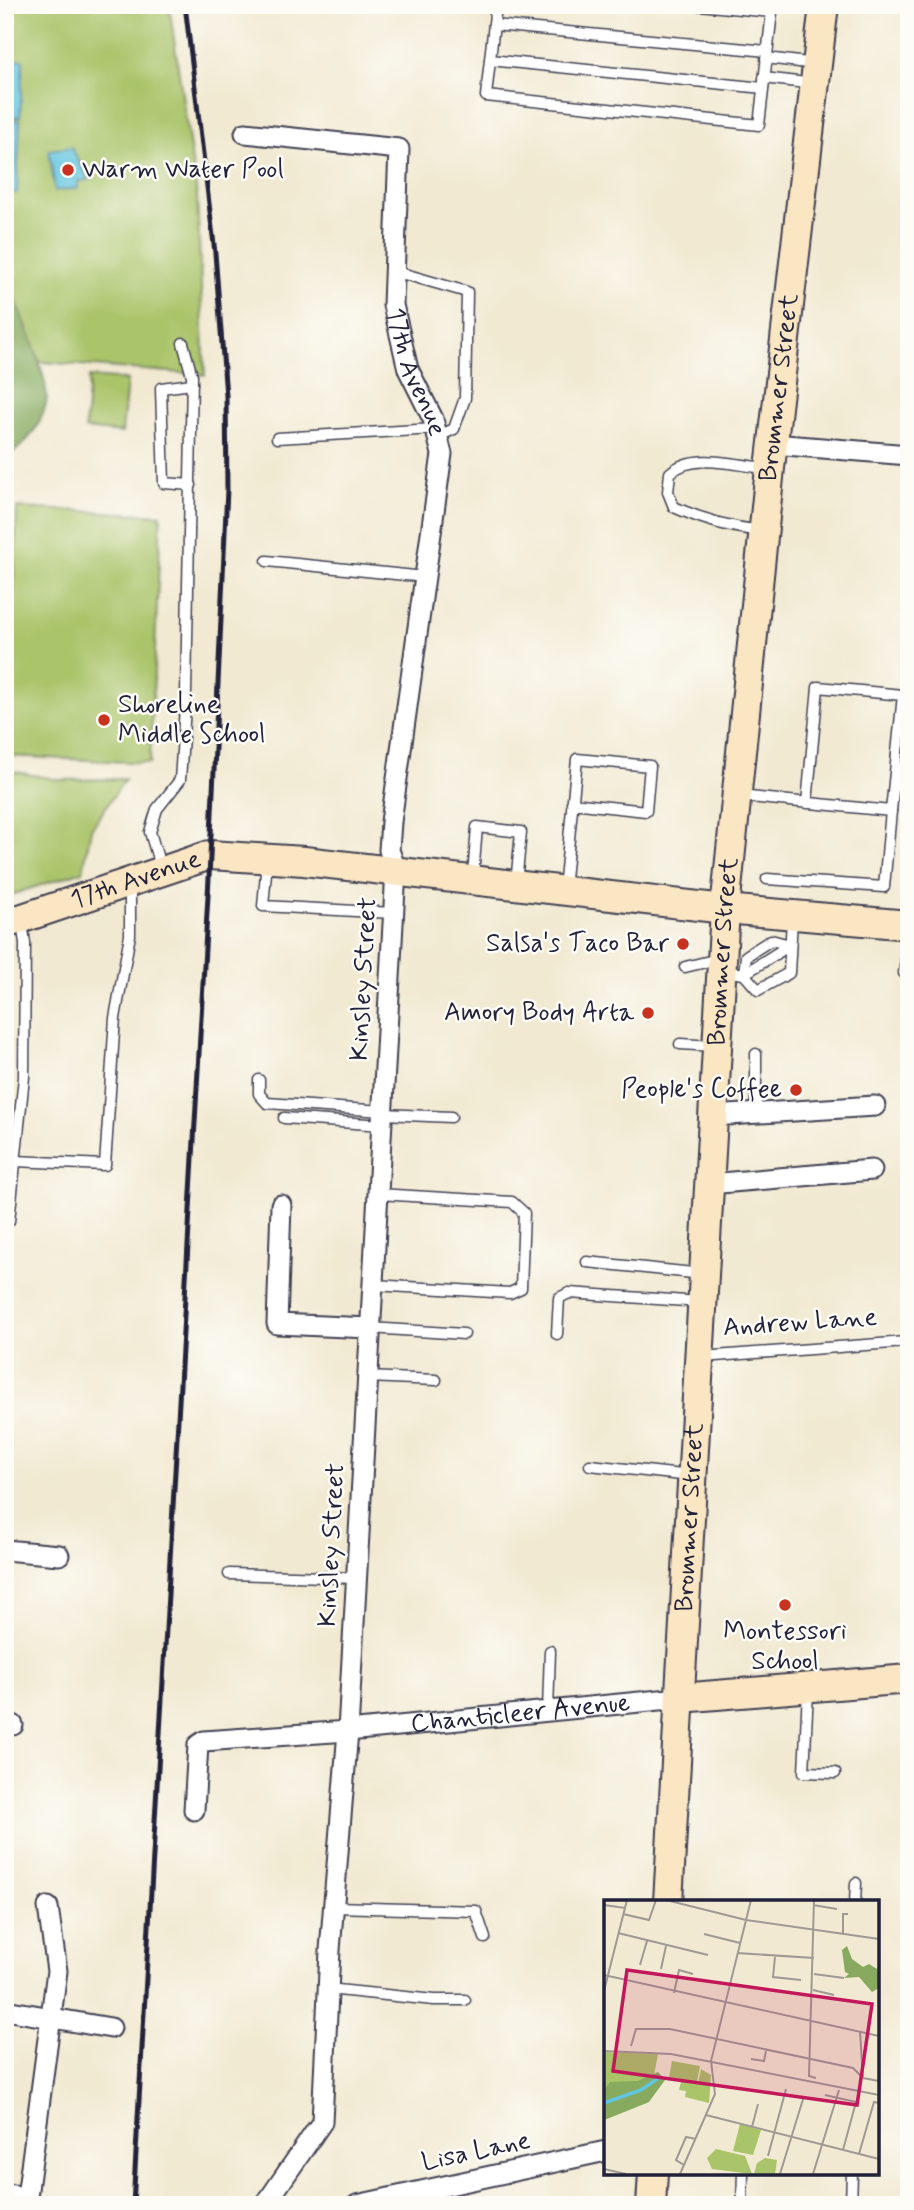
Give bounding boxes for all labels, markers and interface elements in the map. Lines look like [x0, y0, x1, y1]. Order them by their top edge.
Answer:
place label: Warm Water Pool [82, 153, 284, 187]
marker: Warm Water Pool [60, 162, 76, 178]
street label: Brommer Street [752, 292, 807, 483]
street label: 17th Avenue [377, 305, 454, 440]
place label: Shoreline Middle School [118, 688, 266, 752]
marker: Shoreline Middle School [96, 712, 112, 728]
street label: 17th Avenue [66, 842, 205, 918]
street label: Brommer Street [700, 856, 747, 1047]
street label: Kinsley Street [343, 896, 385, 1062]
place label: Salsa's Taco Bar [486, 927, 669, 961]
marker: Salsa's Taco Bar [675, 936, 691, 952]
place label: Amory Body Arta [444, 996, 634, 1030]
marker: Amory Body Arta [640, 1005, 656, 1021]
place label: People's Coffee [621, 1073, 782, 1107]
marker: People's Coffee [788, 1082, 804, 1098]
street label: Andrew Lane [722, 1301, 878, 1345]
street label: Brommer Street [668, 1422, 712, 1613]
street label: Kinsley Street [311, 1462, 353, 1628]
marker: Montessori School [777, 1597, 793, 1613]
place label: Montessori School [723, 1615, 847, 1679]
street label: Chanticleer Avenue [409, 1686, 632, 1742]
inset map [604, 1900, 879, 2175]
street label: Lisa Lane [419, 2124, 534, 2180]

